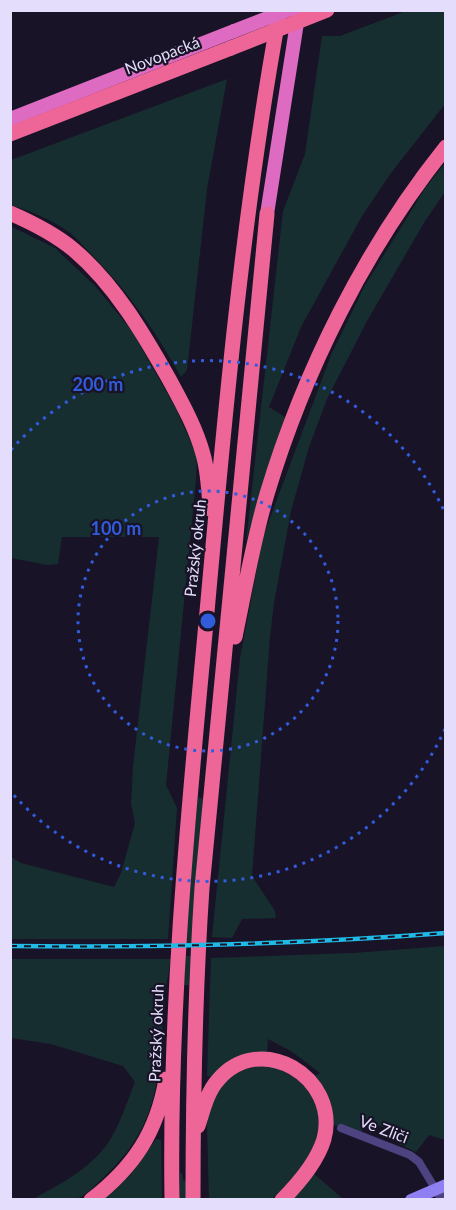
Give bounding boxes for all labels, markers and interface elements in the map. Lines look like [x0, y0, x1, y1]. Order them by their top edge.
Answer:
street label: Novopacká [122, 32, 202, 77]
text: 200 m [73, 373, 123, 395]
street label: Pražský okruh [180, 498, 209, 598]
text: 100 m [91, 517, 141, 539]
centre of rings [198, 611, 218, 631]
street label: Pražský okruh [144, 984, 167, 1082]
street label: Ve Zliči [357, 1111, 411, 1147]

